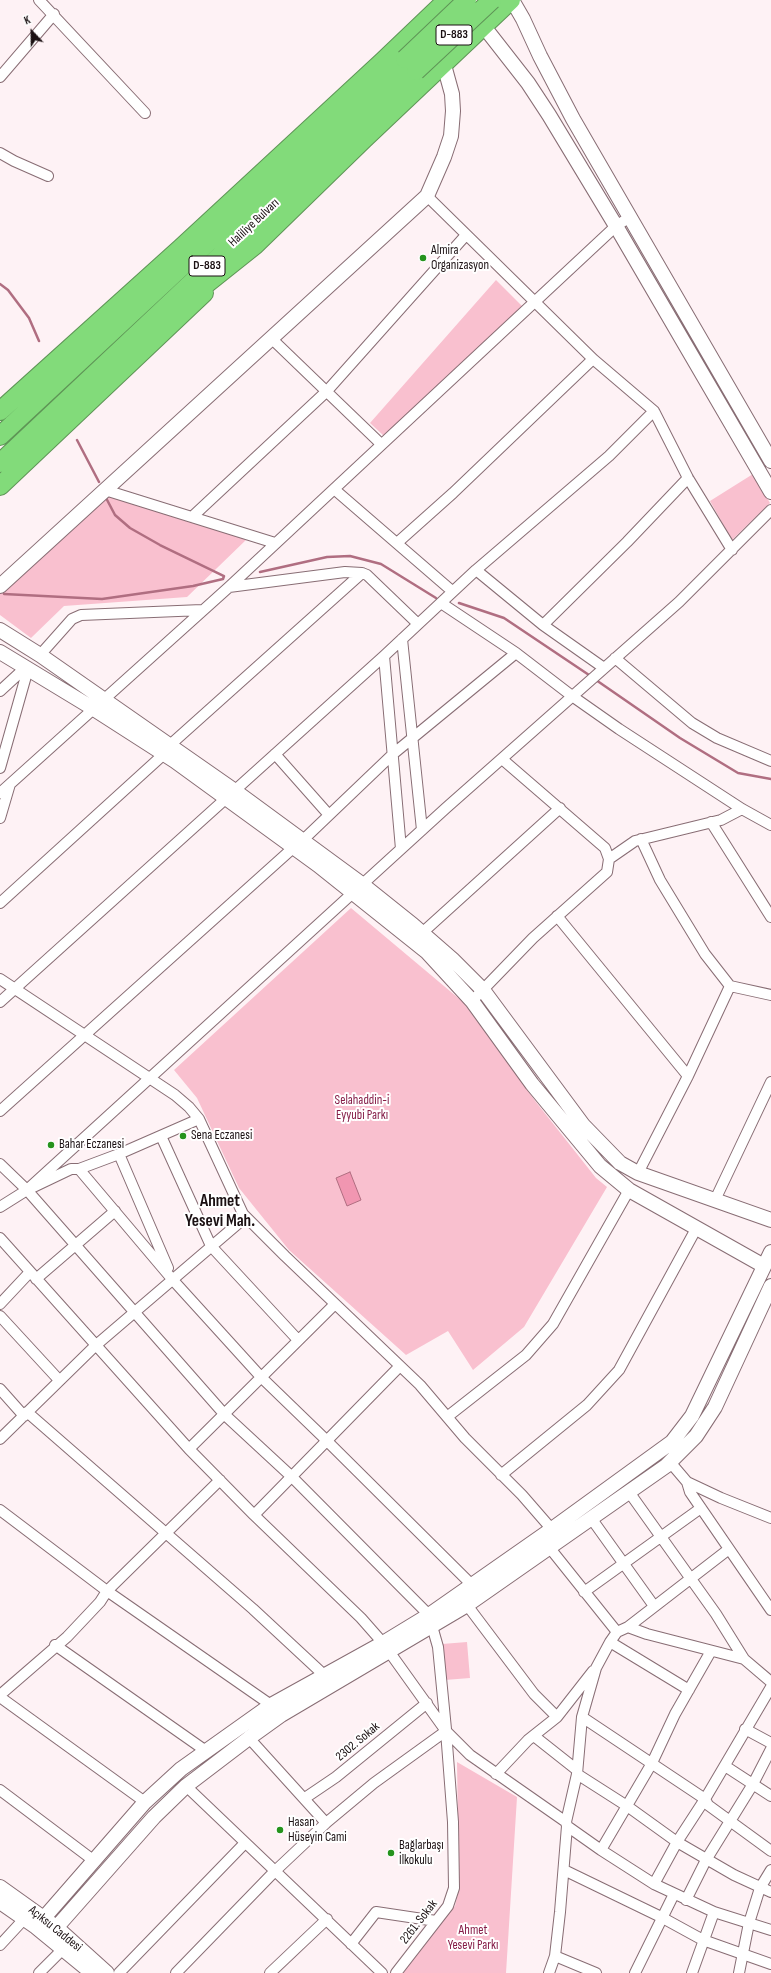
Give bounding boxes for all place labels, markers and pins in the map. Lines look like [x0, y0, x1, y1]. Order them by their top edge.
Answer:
place label: Almira Organizasyon [431, 243, 489, 274]
marker: Almira Organizasyon [418, 253, 428, 263]
place label: Sena Eczanesi [191, 1128, 252, 1144]
marker: Sena Eczanesi [178, 1131, 188, 1141]
place label: Bahar Eczanesi [59, 1137, 124, 1153]
marker: Bahar Eczanesi [46, 1140, 56, 1150]
place label: Hasan Hüseyin Cami [288, 1815, 347, 1846]
marker: Hasan Hüseyin Cami [275, 1825, 285, 1835]
place label: Bağlarbaşı İlkokulu [399, 1838, 444, 1869]
marker: Bağlarbaşı İlkokulu [386, 1848, 396, 1858]

